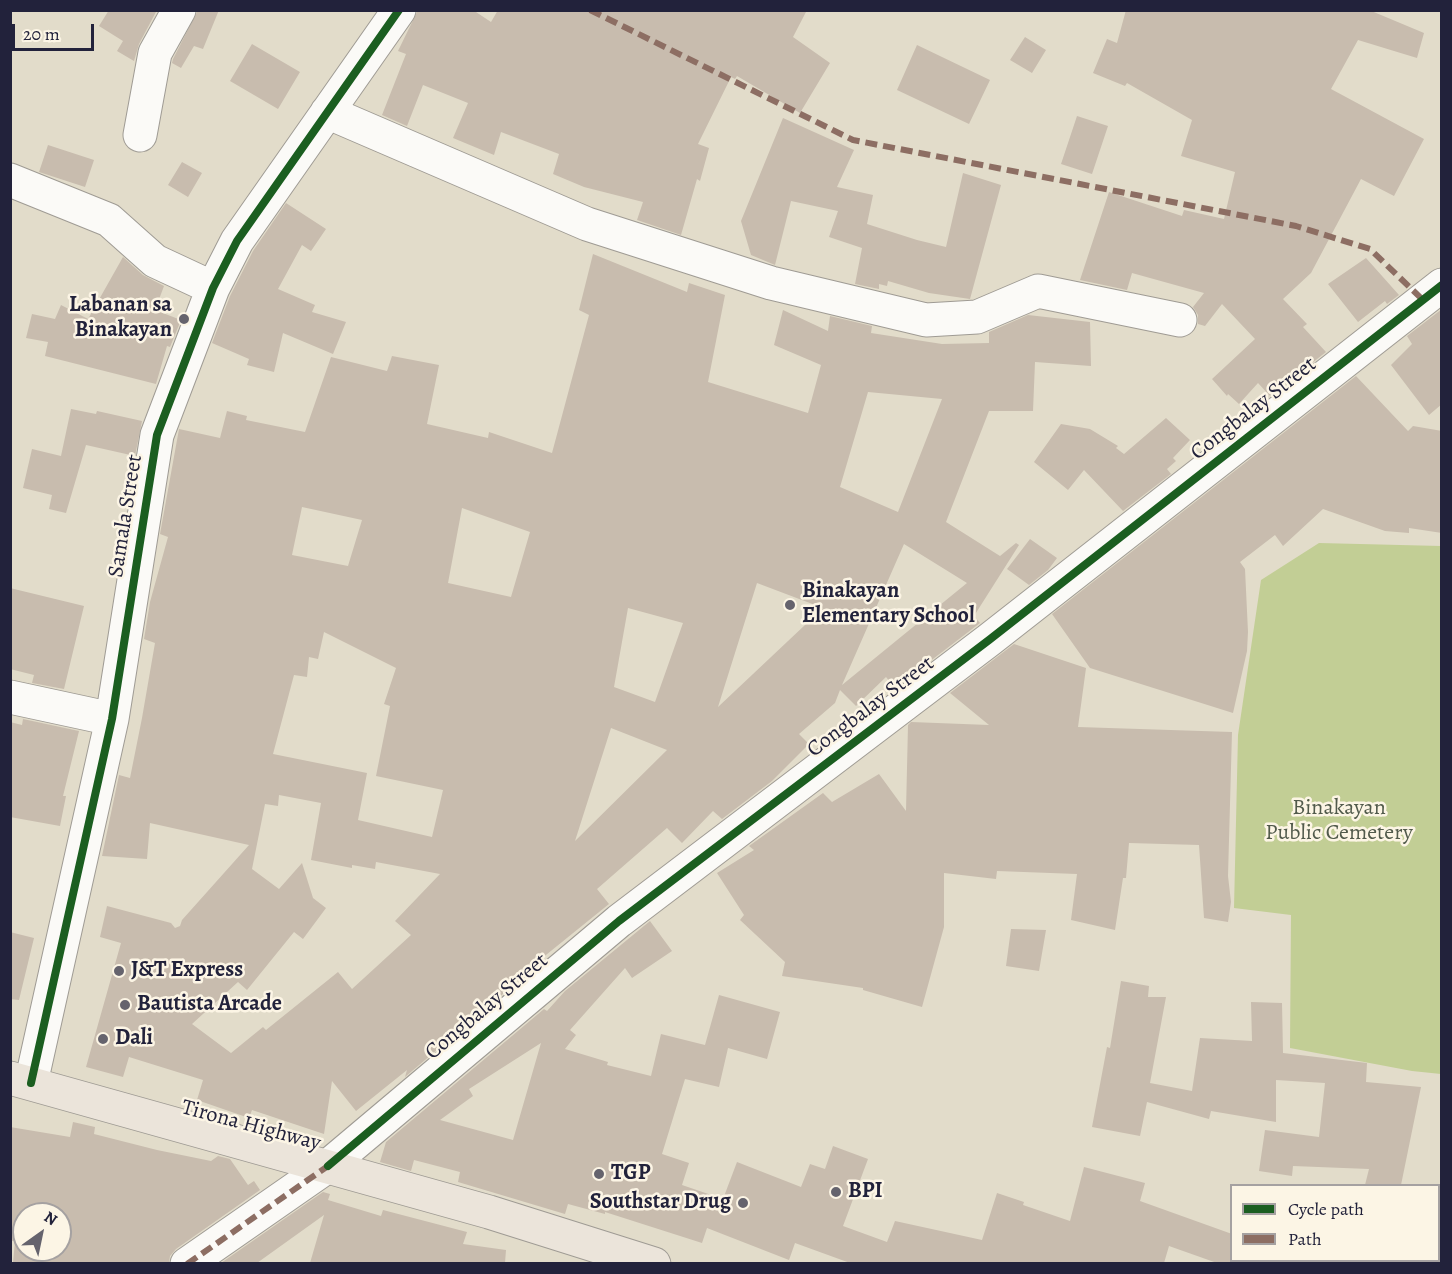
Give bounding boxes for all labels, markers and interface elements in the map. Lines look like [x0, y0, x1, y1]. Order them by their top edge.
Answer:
scale bar [15, 12, 98, 50]
text: 20 m [23, 22, 60, 46]
place label: Labanan sa Binakayan [69, 293, 172, 344]
marker: Labanan sa Binakayan [177, 312, 191, 326]
street label: Congbalay Street [1186, 352, 1322, 466]
street label: Samala Street [103, 453, 149, 579]
place label: Binakayan Elementary School [802, 579, 975, 630]
marker: Binakayan Elementary School [783, 598, 797, 612]
street label: Congbalay Street [802, 651, 940, 763]
park label: Binakayan Public Cemetery [1265, 796, 1413, 848]
street label: Congbalay Street [420, 948, 554, 1066]
place label: J&T Express [131, 958, 243, 984]
marker: J&T Express [112, 964, 126, 978]
place label: Bautista Arcade [137, 992, 282, 1018]
marker: Bautista Arcade [118, 998, 132, 1012]
place label: Dali [115, 1026, 153, 1052]
marker: Dali [96, 1032, 110, 1046]
street label: Tirona Highway [178, 1095, 324, 1157]
place label: TGP [611, 1161, 650, 1187]
marker: TGP [592, 1167, 606, 1181]
place label: BPI [848, 1179, 882, 1205]
legend [1230, 1184, 1440, 1262]
marker: BPI [829, 1185, 843, 1199]
place label: Southstar Drug [590, 1190, 731, 1216]
marker: Southstar Drug [736, 1196, 750, 1210]
text: Cycle path [1288, 1197, 1364, 1221]
north arrow [12, 1202, 72, 1262]
text: N [40, 1206, 62, 1231]
text: Path [1288, 1227, 1322, 1251]

